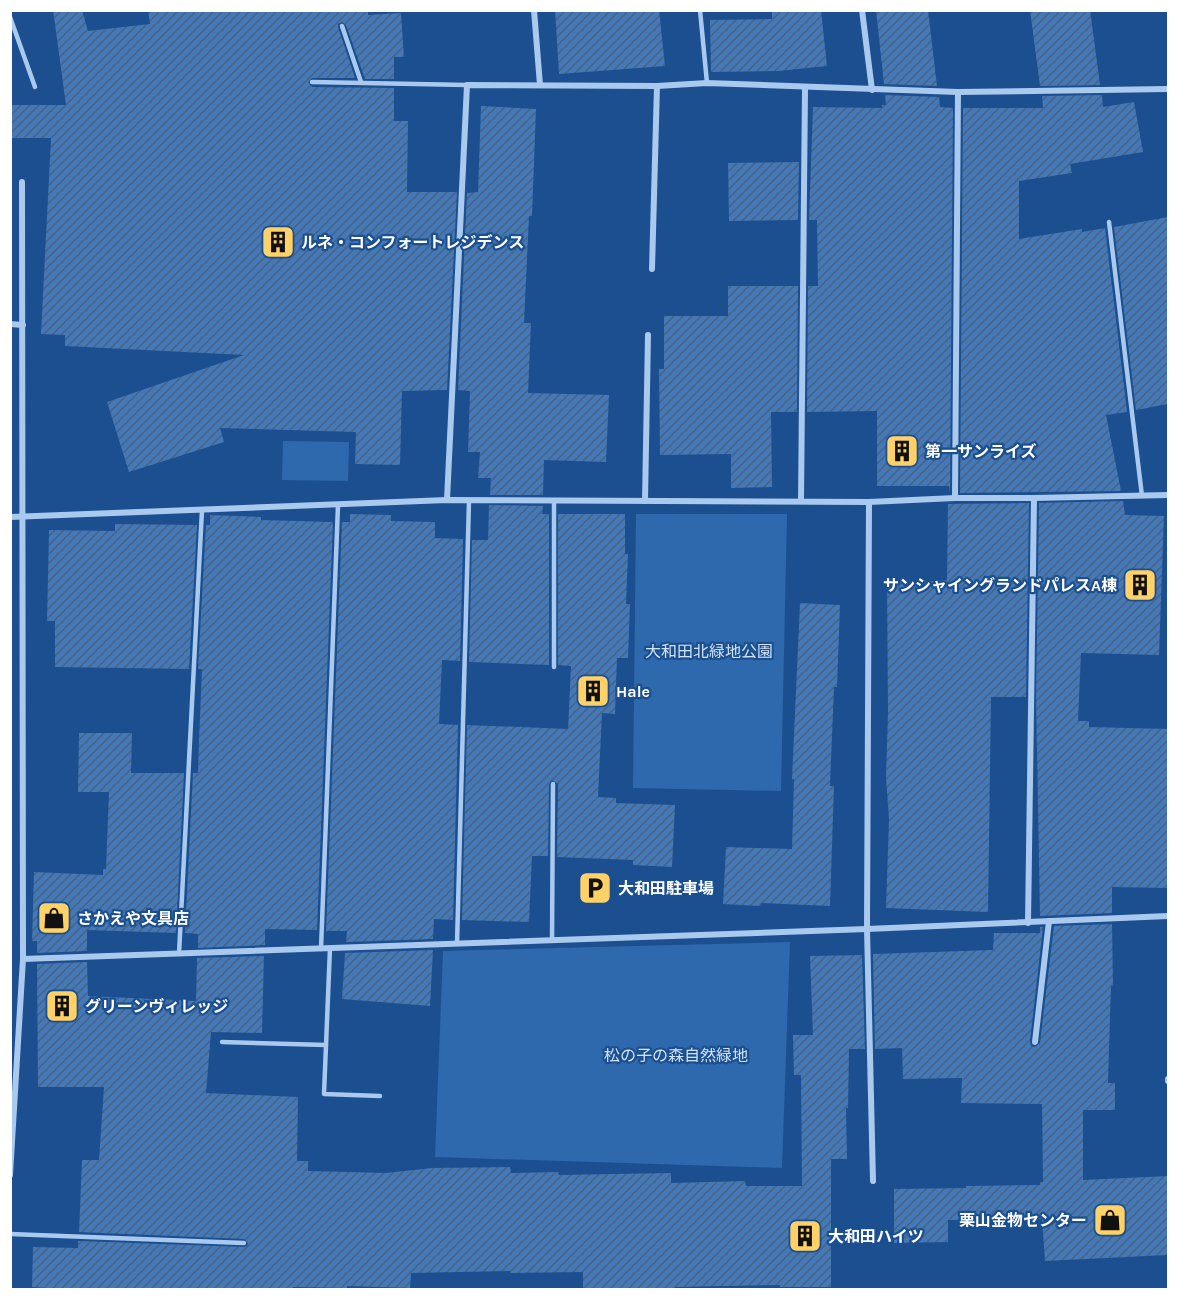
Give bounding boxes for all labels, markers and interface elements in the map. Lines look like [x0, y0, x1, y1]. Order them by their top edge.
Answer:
building icon: ルネ・コンフォートレジデンス [260, 224, 296, 260]
place label: ルネ・コンフォートレジデンス [301, 233, 524, 252]
building icon: 第一サンライズ [884, 433, 920, 469]
place label: 第一サンライズ [925, 442, 1037, 461]
building icon: サンシャイングランドパレスA棟 [1122, 567, 1158, 603]
place label: サンシャイングランドパレスA棟 [883, 576, 1117, 595]
park label: 大和田北緑地公園 [645, 642, 773, 661]
building icon: Hale [575, 673, 611, 709]
place label: Hale [616, 682, 650, 701]
parking icon: 大和田駐車場 [577, 870, 613, 906]
place label: 大和田駐車場 [618, 879, 714, 898]
shop icon: さかえや文具店 [36, 900, 72, 936]
place label: さかえや文具店 [77, 909, 189, 928]
building icon: グリーンヴィレッジ [44, 988, 80, 1024]
place label: グリーンヴィレッジ [85, 997, 228, 1016]
park label: 松の子の森自然緑地 [604, 1046, 748, 1065]
shop icon: 栗山金物センター [1092, 1202, 1128, 1238]
place label: 栗山金物センター [959, 1211, 1087, 1230]
building icon: 大和田ハイツ [787, 1218, 823, 1254]
place label: 大和田ハイツ [828, 1227, 924, 1246]

